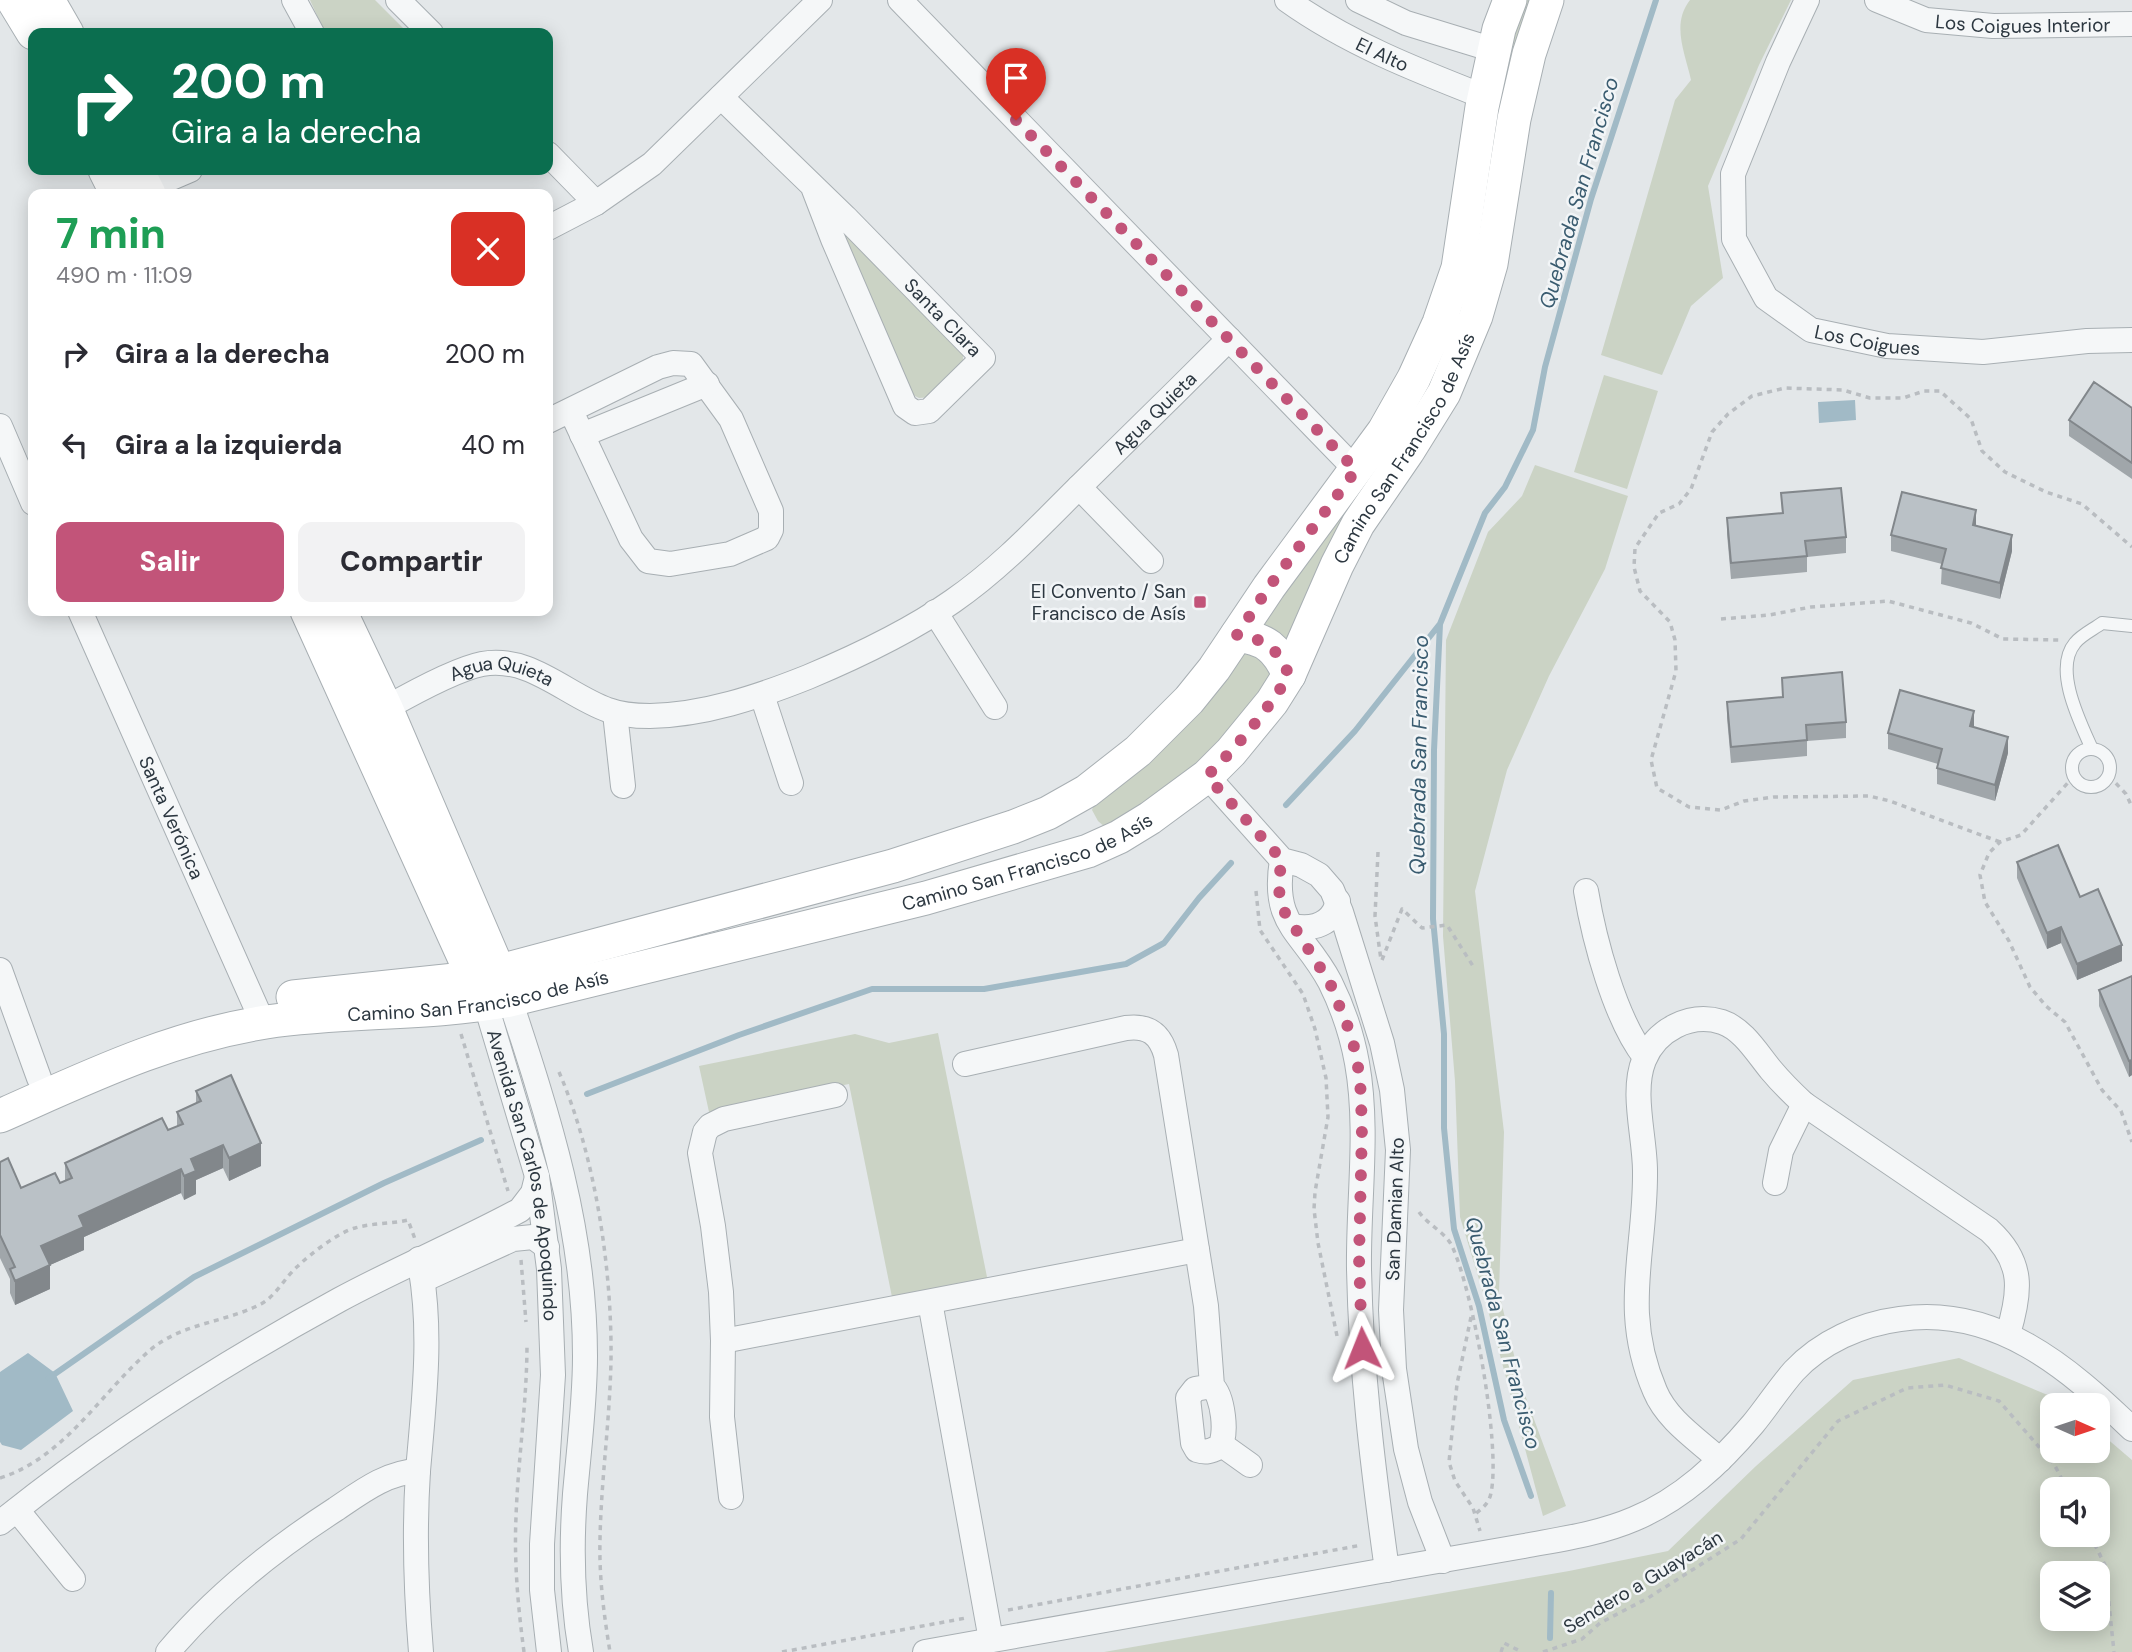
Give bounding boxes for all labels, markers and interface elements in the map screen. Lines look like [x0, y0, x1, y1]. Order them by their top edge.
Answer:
street label: Los Coigues Interior [1934, 8, 2111, 39]
street label: El Alto [1352, 31, 1413, 77]
pin [986, 48, 1046, 120]
text: 200 m [171, 49, 326, 113]
icon: right [56, 56, 147, 147]
icon: arrive [997, 59, 1035, 97]
water label: Quebrada San Francisco [1533, 74, 1625, 312]
text: Gira a la derecha [171, 111, 421, 153]
text: 7 min [56, 206, 166, 261]
button: close [451, 212, 525, 286]
text: 490 m · 11:09 [56, 260, 193, 290]
street label: Santa Clara [899, 273, 987, 362]
street label: Los Coigues [1812, 319, 1921, 361]
street label: Camino San Francisco de Asís [1327, 329, 1480, 568]
icon: right [56, 335, 94, 373]
text: Gira a la derecha [115, 337, 330, 371]
text: 200 m [445, 337, 525, 371]
street label: Agua Quieta [1107, 366, 1202, 460]
icon: left [56, 426, 94, 464]
text: Gira a la izquierda [115, 428, 342, 462]
text: 40 m [461, 428, 525, 462]
button: Salir [56, 522, 284, 602]
button: Compartir [298, 522, 525, 602]
place label: El Convento / San Francisco de Asís [1031, 579, 1186, 626]
marker: El Convento / San Francisco de Asís [1192, 594, 1208, 610]
water label: Quebrada San Francisco [1403, 635, 1435, 875]
street label: Agua Quieta [445, 650, 558, 692]
street label: Santa Verónica [134, 752, 210, 883]
street label: Camino San Francisco de Asís [899, 807, 1157, 916]
street label: Camino San Francisco de Asís [347, 964, 611, 1027]
street label: Avenida San Carlos de Apoquindo [481, 1026, 563, 1321]
street label: San Damian Alto [1380, 1137, 1410, 1281]
water label: Quebrada San Francisco [1458, 1214, 1548, 1452]
position arrow [1325, 1311, 1399, 1385]
north arrow [2040, 1393, 2110, 1463]
map controls [2040, 1393, 2110, 1631]
button: sound [2040, 1477, 2110, 1547]
street label: Sendero a Guayacán [1559, 1525, 1727, 1639]
button: layers [2040, 1561, 2110, 1631]

